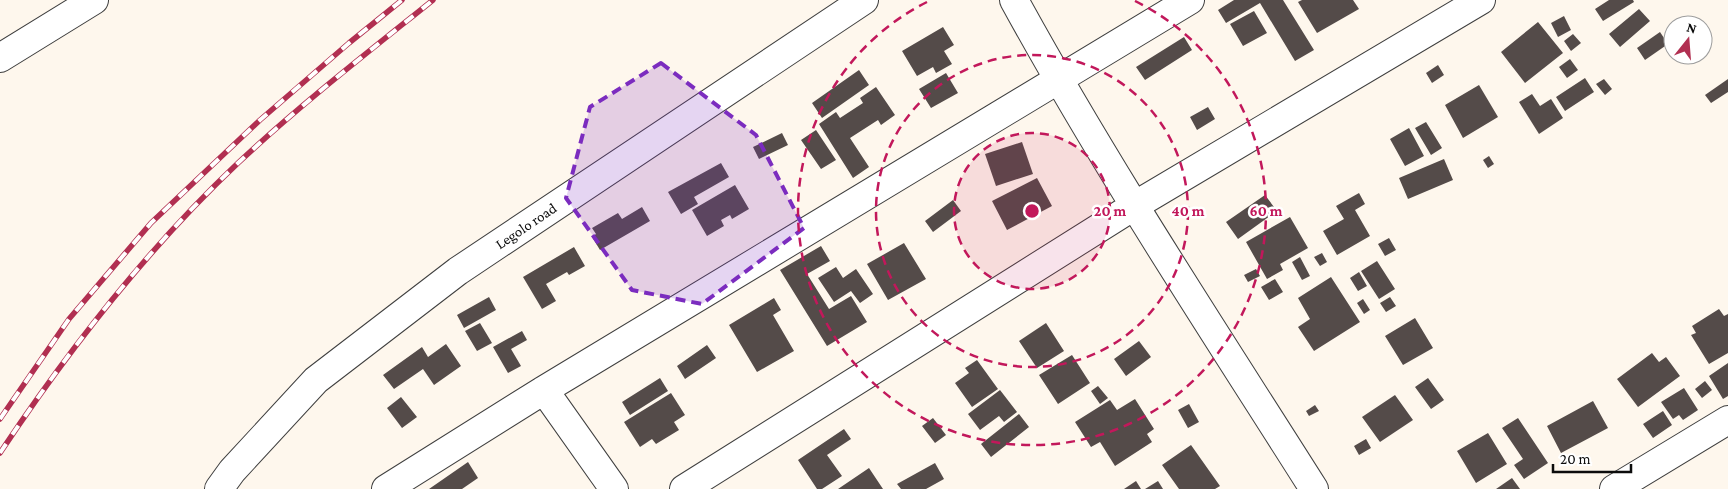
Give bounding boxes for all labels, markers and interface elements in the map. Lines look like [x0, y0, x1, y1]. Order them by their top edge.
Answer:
north arrow [1663, 15, 1713, 65]
text: N [1685, 19, 1699, 37]
street label: Legolo road [492, 200, 560, 253]
centre of rings [1023, 202, 1041, 220]
text: 20 m [1094, 203, 1126, 219]
text: 40 m [1172, 203, 1205, 219]
text: 60 m [1250, 203, 1283, 219]
scale bar [1553, 442, 1630, 474]
text: 20 m [1560, 451, 1591, 467]

